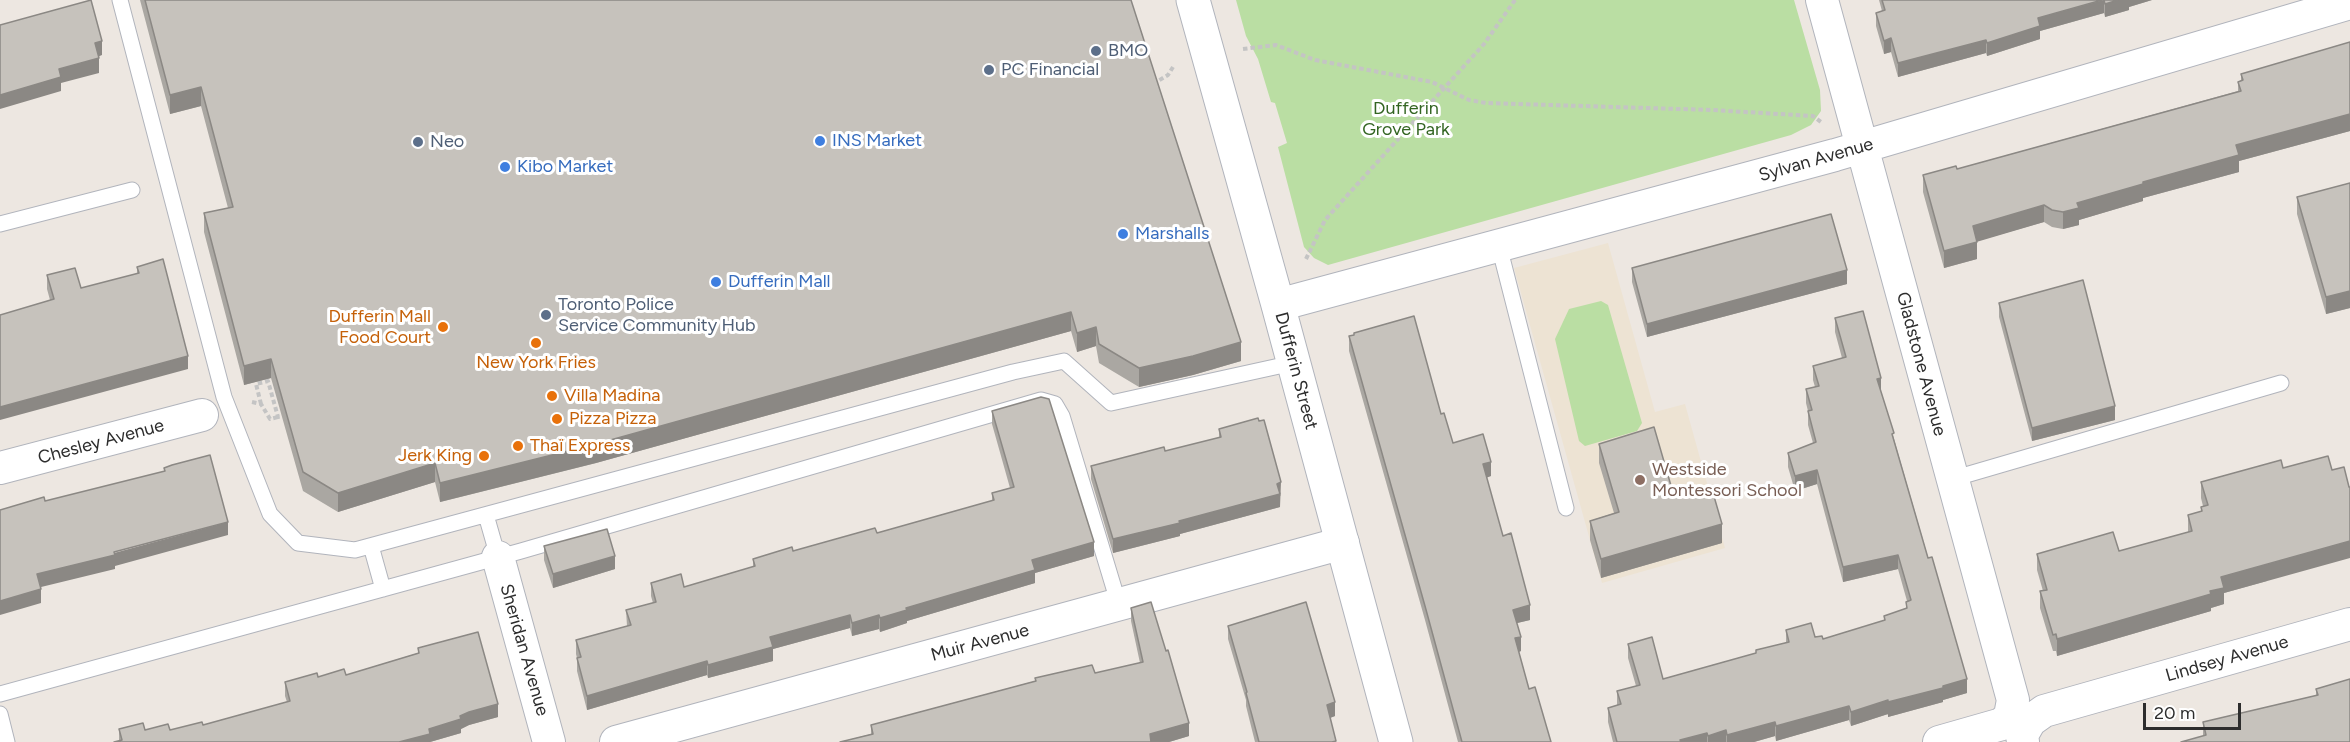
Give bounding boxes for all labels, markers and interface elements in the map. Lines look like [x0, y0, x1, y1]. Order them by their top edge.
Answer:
place label: BMO [1108, 40, 1148, 62]
marker: BMO [1089, 44, 1103, 58]
place label: PC Financial [1001, 59, 1099, 81]
marker: PC Financial [982, 63, 996, 77]
park label: Dufferin Grove Park [1362, 98, 1450, 140]
place label: INS Market [832, 130, 922, 152]
place label: Neo [430, 131, 464, 153]
street label: Sylvan Avenue [1756, 133, 1876, 187]
marker: INS Market [813, 134, 827, 148]
marker: Neo [411, 135, 425, 149]
place label: Kibo Market [517, 156, 613, 178]
marker: Kibo Market [498, 160, 512, 174]
place label: Marshalls [1135, 223, 1209, 245]
marker: Marshalls [1116, 227, 1130, 241]
place label: Dufferin Mall [728, 271, 831, 293]
marker: Dufferin Mall [709, 275, 723, 289]
street label: Gladstone Avenue [1891, 290, 1951, 438]
place label: Toronto Police Service Community Hub [558, 294, 756, 336]
place label: Dufferin Mall Food Court [328, 306, 431, 348]
marker: Toronto Police Service Community Hub [539, 308, 553, 322]
street label: Dufferin Street [1270, 310, 1322, 432]
marker: Dufferin Mall Food Court [436, 320, 450, 334]
marker: New York Fries [529, 336, 543, 350]
place label: New York Fries [476, 352, 596, 374]
place label: Villa Madina [564, 385, 661, 407]
marker: Villa Madina [545, 389, 559, 403]
place label: Pizza Pizza [569, 408, 656, 430]
marker: Pizza Pizza [550, 412, 564, 426]
street label: Chesley Avenue [36, 415, 166, 469]
place label: Thaï Express [530, 435, 630, 457]
marker: Thaï Express [511, 439, 525, 453]
place label: Jerk King [398, 445, 472, 467]
marker: Jerk King [477, 449, 491, 463]
place label: Westside Montessori School [1652, 459, 1802, 502]
marker: Westside Montessori School [1633, 473, 1647, 487]
street label: Sheridan Avenue [495, 582, 553, 718]
street label: Muir Avenue [928, 620, 1032, 666]
street label: Lindsey Avenue [2163, 631, 2291, 687]
scale bar [2146, 691, 2244, 729]
text: 20 m [2154, 702, 2195, 724]

